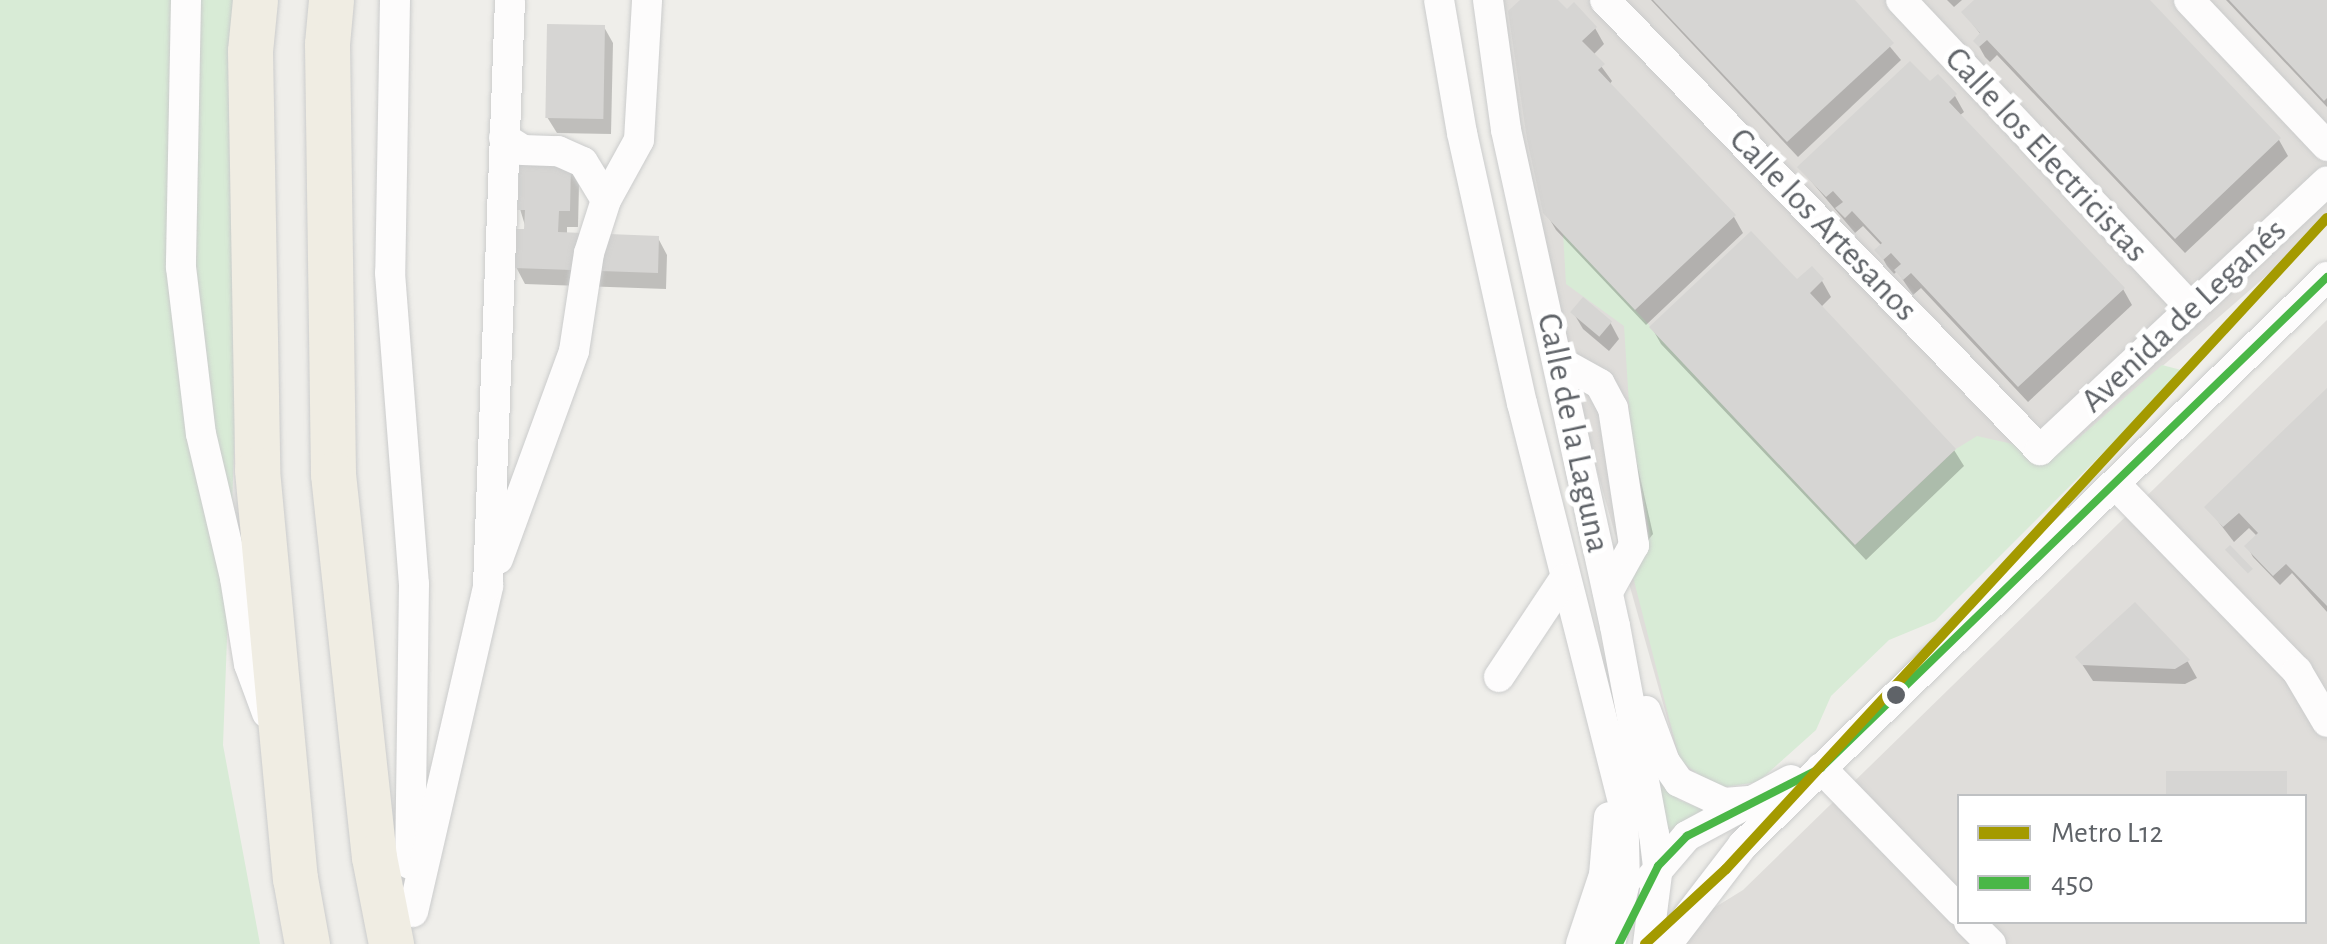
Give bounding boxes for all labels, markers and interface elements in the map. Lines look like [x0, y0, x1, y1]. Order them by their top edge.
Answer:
street label: Calle los Electricistas [1935, 39, 2157, 271]
street label: Calle los Artesanos [1720, 119, 1926, 331]
street label: Avenida de Leganés [2072, 210, 2296, 422]
street label: Calle de la Laguna [1527, 309, 1619, 557]
unlabelled marker [1886, 685, 1906, 705]
legend [1957, 794, 2307, 924]
text: Metro L12 [2051, 818, 2163, 848]
text: 450 [2051, 868, 2094, 898]

